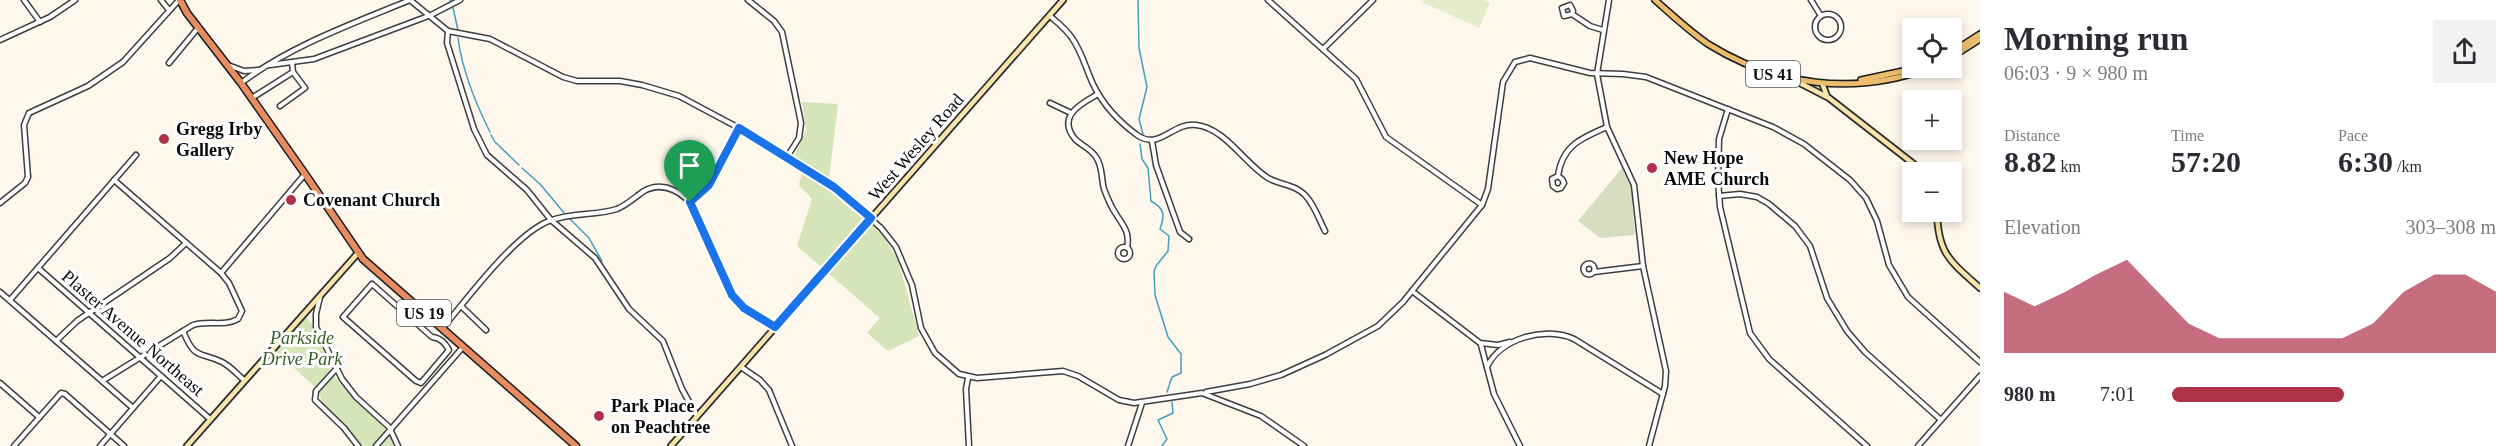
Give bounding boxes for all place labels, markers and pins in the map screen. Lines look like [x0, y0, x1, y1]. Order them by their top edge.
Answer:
place label: Gregg Irby Gallery [176, 119, 262, 160]
marker: Gregg Irby Gallery [157, 132, 171, 146]
pin [664, 140, 715, 202]
place label: New Hope AME Church [1664, 148, 1769, 189]
marker: New Hope AME Church [1645, 161, 1659, 175]
place label: Covenant Church [303, 190, 440, 210]
marker: Covenant Church [284, 193, 298, 207]
place label: Park Place on Peachtree [611, 396, 710, 437]
marker: Park Place on Peachtree [592, 409, 606, 423]

